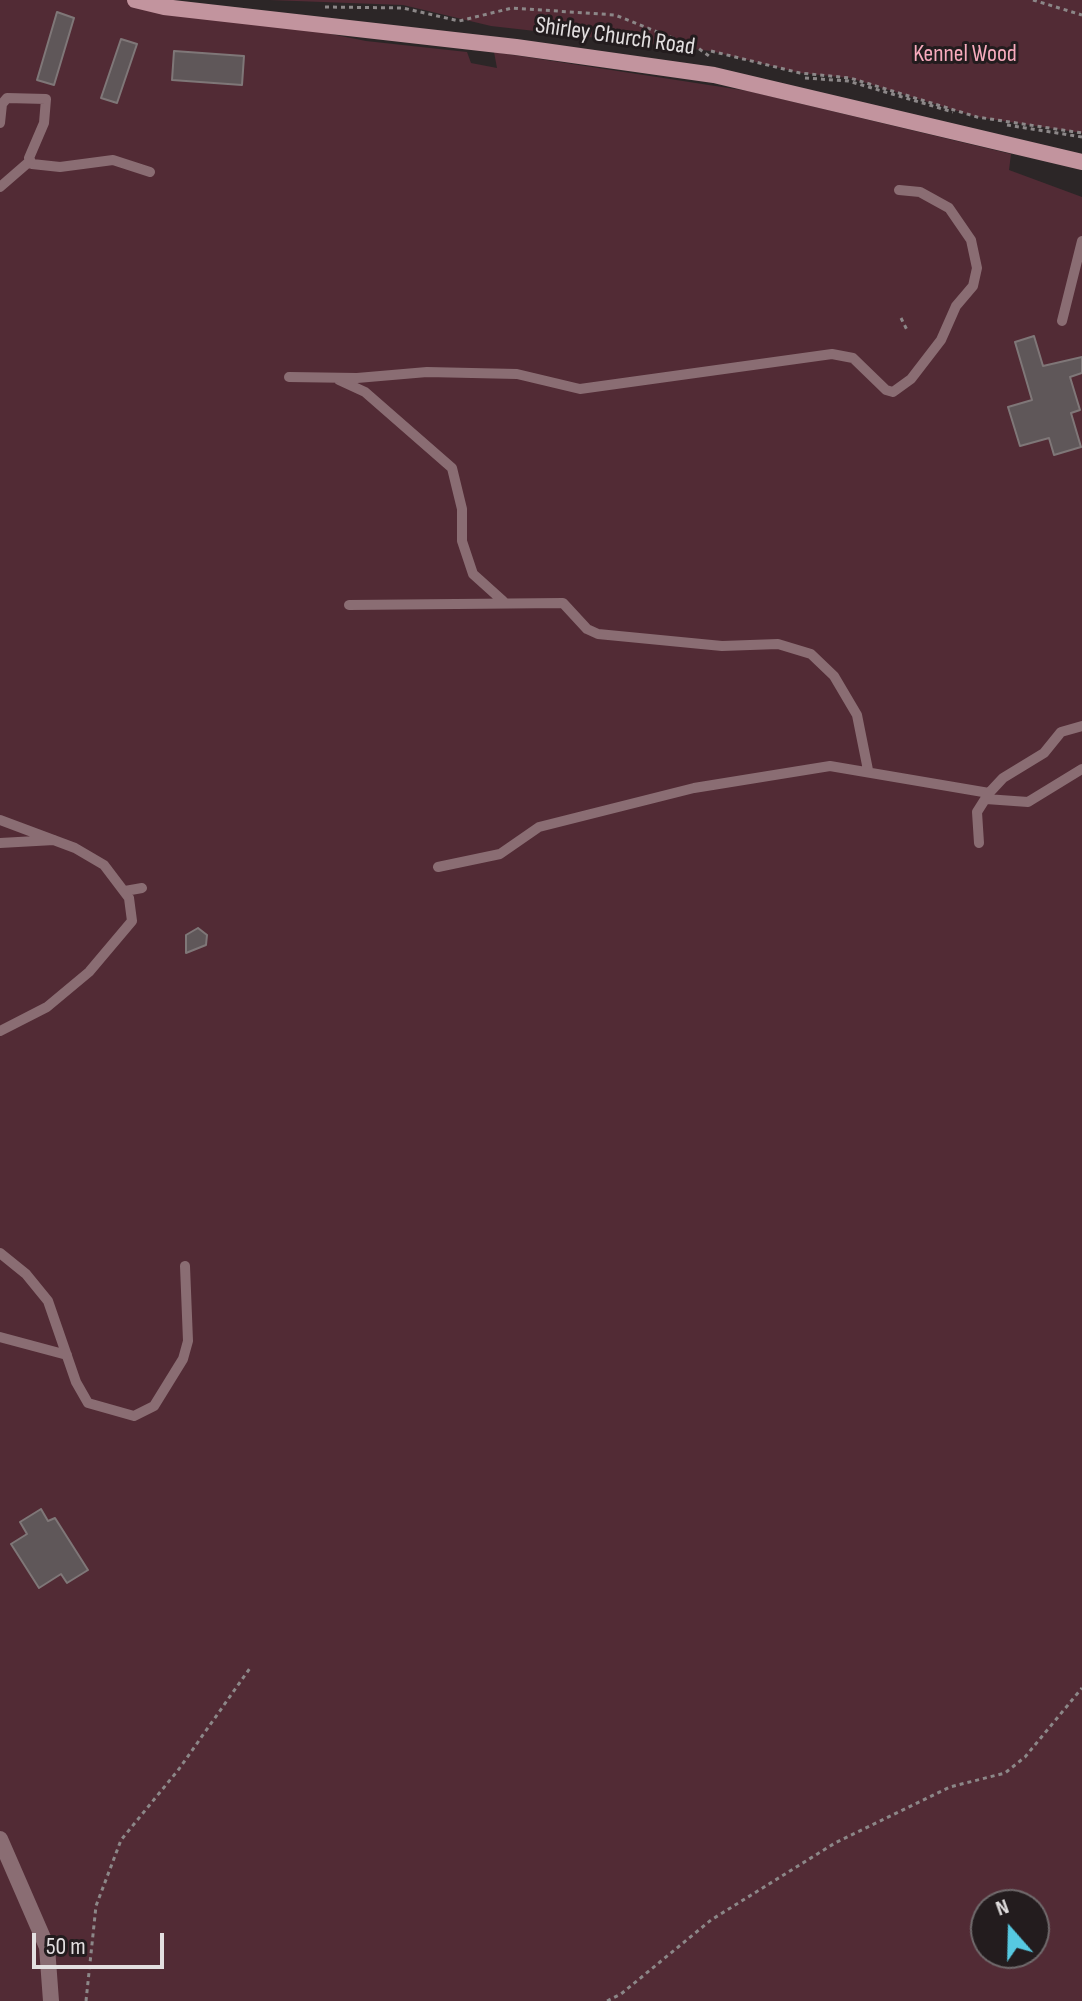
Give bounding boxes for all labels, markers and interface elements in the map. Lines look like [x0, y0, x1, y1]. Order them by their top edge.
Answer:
street label: Shirley Church Road [533, 12, 697, 62]
park label: Kennel Wood [913, 41, 1017, 69]
north arrow [970, 1889, 1050, 1969]
text: N [992, 1893, 1012, 1923]
scale bar [36, 1917, 168, 1967]
text: 50 m [46, 1932, 86, 1961]

